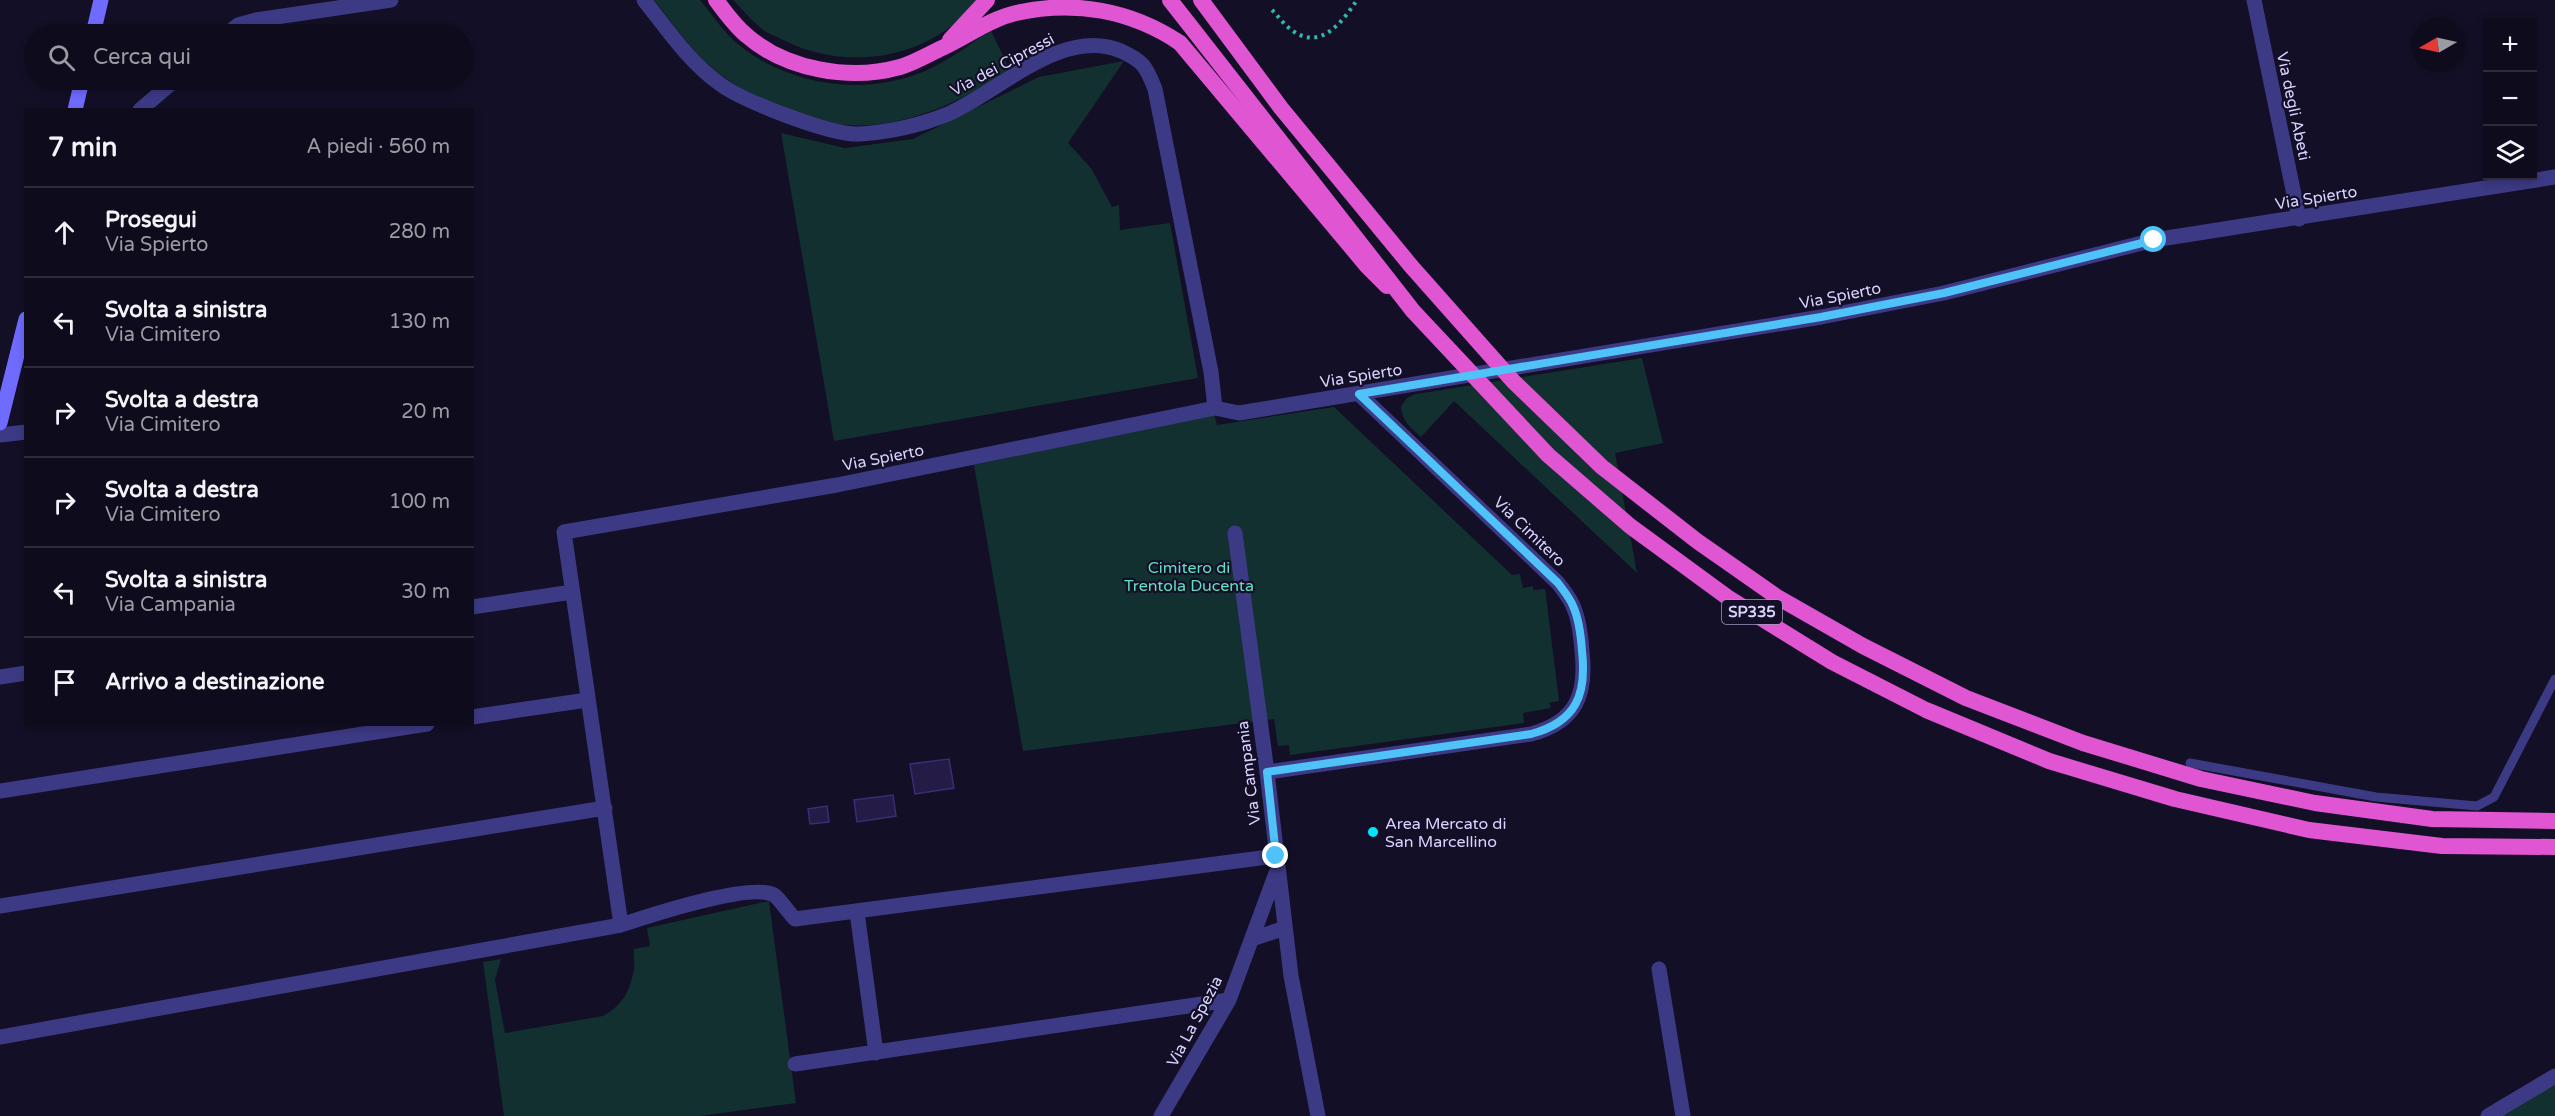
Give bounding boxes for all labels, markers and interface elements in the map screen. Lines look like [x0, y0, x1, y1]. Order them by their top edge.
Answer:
north arrow [2411, 18, 2465, 72]
map controls [2483, 18, 2537, 180]
button: + [2483, 18, 2537, 72]
search box [24, 24, 474, 90]
street label: Via dei Cipressi [947, 29, 1058, 101]
icon: search [45, 41, 78, 74]
text: Cerca qui [93, 44, 191, 70]
street label: Via degli Abeti [2272, 50, 2314, 162]
button: − [2483, 72, 2537, 126]
button: layers [2483, 126, 2537, 180]
text: 7 min [48, 132, 117, 163]
text: A piedi · 560 m [307, 135, 450, 159]
street label: Via Spierto [2274, 182, 2359, 214]
text: Prosegui [105, 207, 197, 233]
icon: ahead [48, 216, 81, 249]
text: 280 m [389, 220, 450, 244]
route start [2140, 226, 2166, 252]
text: Via Spierto [105, 233, 209, 257]
street label: Via Spierto [1798, 278, 1883, 314]
text: Svolta a sinistra [105, 297, 267, 323]
icon: left [48, 306, 81, 339]
text: 130 m [389, 310, 450, 334]
text: Via Cimitero [105, 323, 221, 347]
street label: Via Spierto [1319, 360, 1404, 392]
text: Svolta a destra [105, 387, 259, 413]
icon: right [48, 396, 81, 429]
text: 20 m [401, 400, 450, 424]
text: Via Cimitero [105, 413, 221, 437]
street label: Via Spierto [841, 440, 926, 476]
text: Svolta a destra [105, 477, 259, 503]
icon: right [48, 486, 81, 519]
text: 100 m [389, 490, 450, 514]
street label: Via Cimitero [1489, 492, 1570, 571]
text: Via Cimitero [105, 503, 221, 527]
park label: Cimitero di Trentola Ducenta [1124, 558, 1254, 596]
text: Svolta a sinistra [105, 567, 267, 593]
icon: left [48, 576, 81, 609]
text: 30 m [401, 580, 450, 604]
text: Via Campania [105, 593, 236, 617]
road number: SP335 [1722, 600, 1782, 624]
icon: arrive [48, 666, 81, 699]
text: Arrivo a destinazione [105, 669, 324, 695]
street label: Via Campania [1233, 720, 1265, 826]
place label: Area Mercato di San Marcellino [1385, 814, 1506, 852]
marker: Area Mercato di San Marcellino [1366, 825, 1380, 839]
route end [1262, 842, 1288, 868]
street label: Via La Spezia [1163, 973, 1227, 1070]

